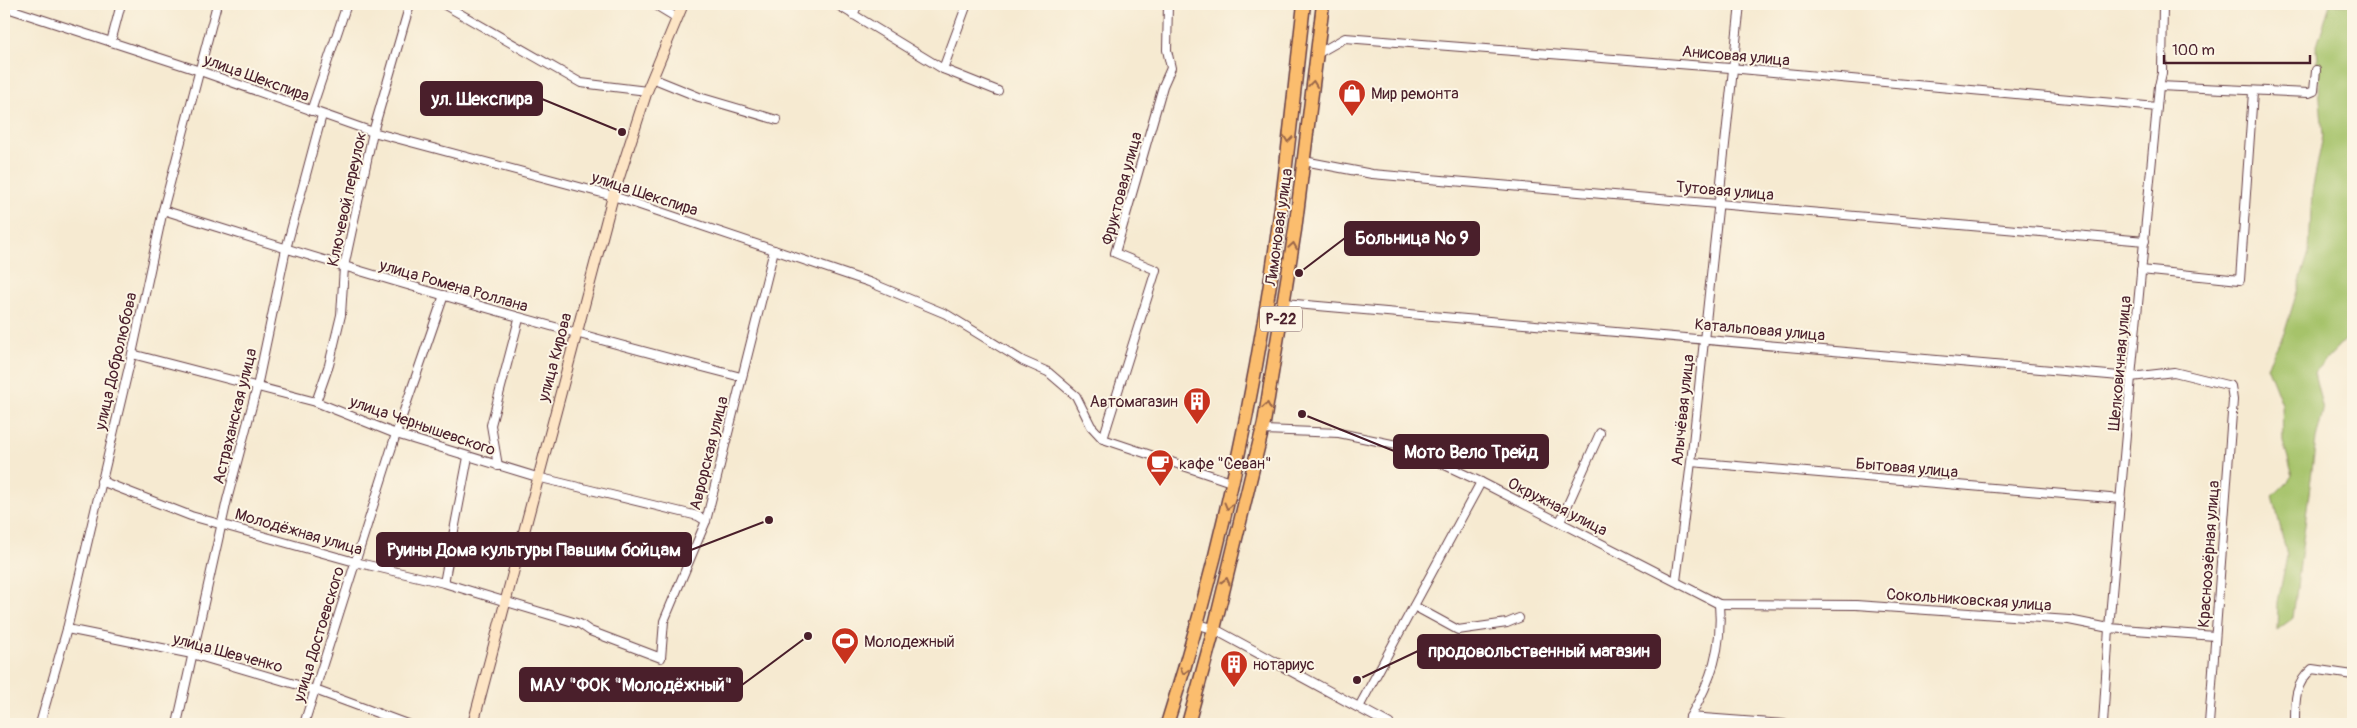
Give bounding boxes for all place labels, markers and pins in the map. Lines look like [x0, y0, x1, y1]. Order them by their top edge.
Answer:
shop icon: Мир ремонта [1337, 78, 1367, 117]
callout: ул. Шекспира [421, 82, 542, 115]
place label: Мир ремонта [1371, 84, 1459, 104]
callout: Больница № 9 [1345, 222, 1479, 255]
building icon: Автомагазин [1182, 386, 1212, 425]
place label: Автомагазин [1089, 392, 1178, 412]
callout: Мото Вело Трейд [1394, 435, 1548, 468]
cafe icon: кафе "Севан" [1145, 448, 1175, 487]
place label: кафе "Севан" [1179, 454, 1271, 474]
callout: Руины Дома культуры Павшим бойцам [377, 533, 691, 566]
sports icon: Молодежный [830, 626, 860, 665]
place label: Молодежный [864, 632, 955, 652]
callout: продовольственный магазин [1418, 635, 1660, 668]
building icon: нотариус [1219, 649, 1249, 688]
place label: нотариус [1253, 655, 1315, 675]
callout: МАУ "ФОК "Молодёжный" [520, 668, 742, 701]

